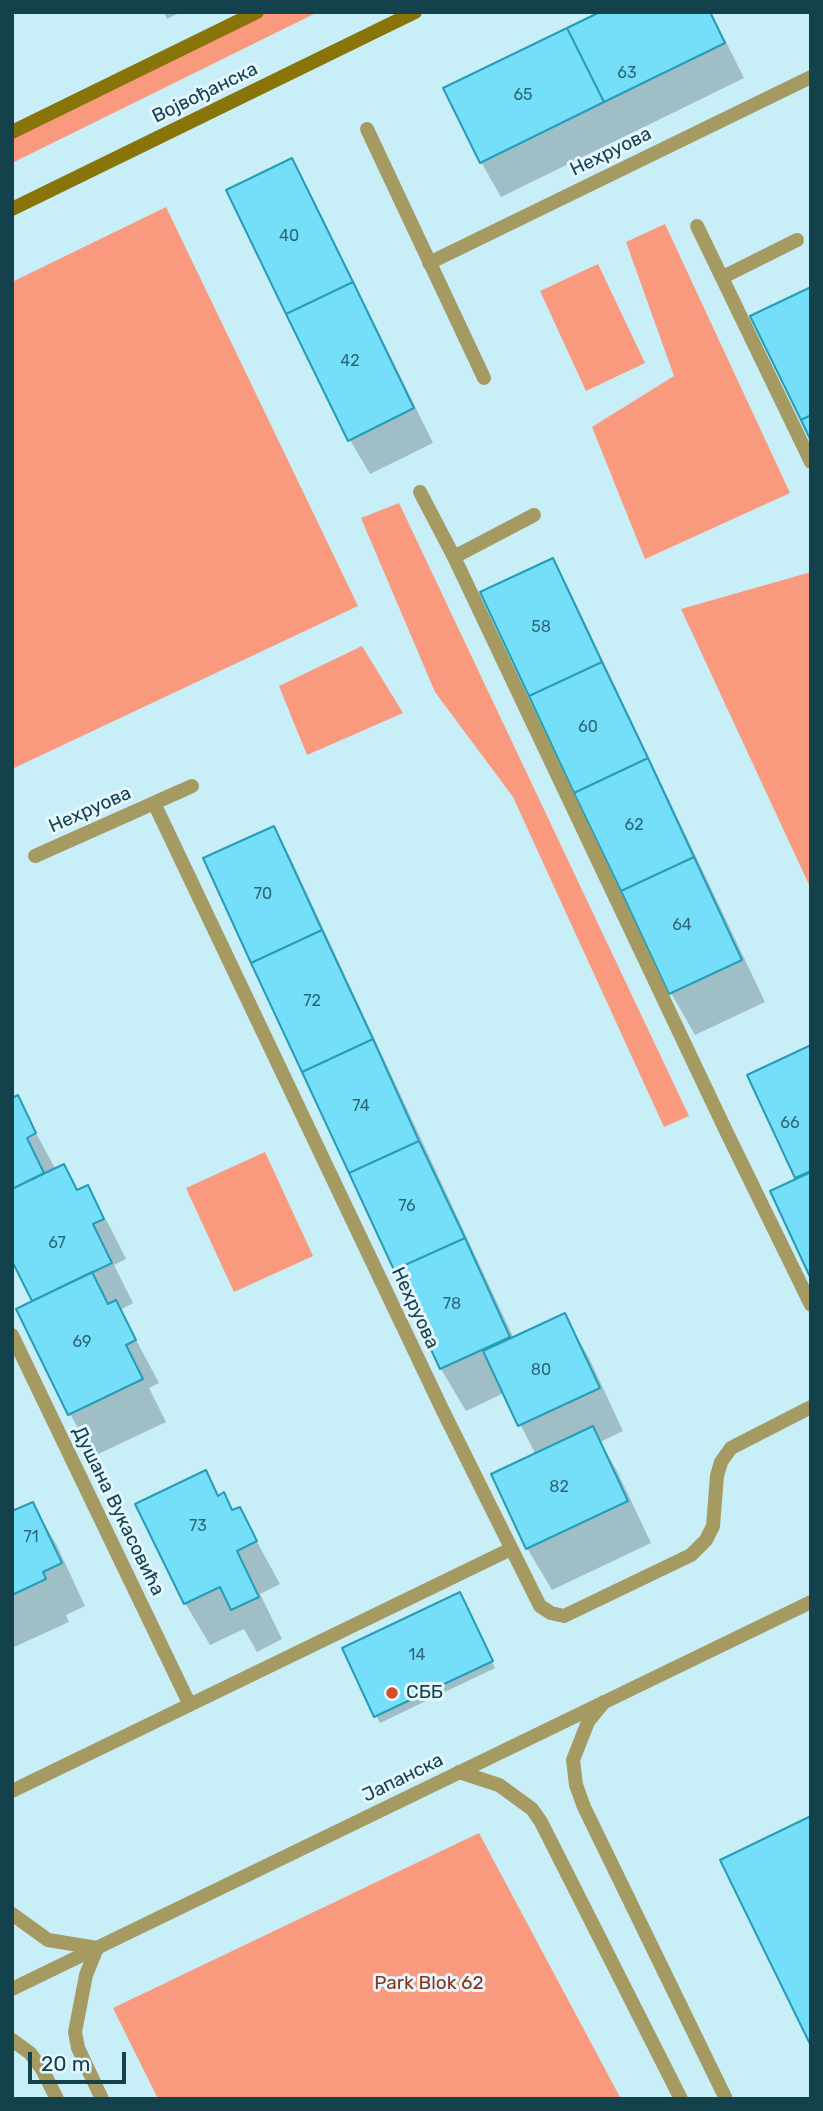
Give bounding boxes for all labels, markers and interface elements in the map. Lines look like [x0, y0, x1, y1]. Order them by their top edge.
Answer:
street label: Војвођанска [149, 58, 261, 128]
house number: 63 [617, 63, 637, 83]
house number: 65 [513, 85, 533, 105]
street label: Нехруова [567, 123, 655, 181]
house number: 40 [279, 226, 299, 246]
house number: 42 [340, 351, 360, 371]
house number: 58 [531, 617, 551, 637]
house number: 60 [578, 717, 598, 737]
street label: Нехруова [45, 782, 135, 838]
house number: 62 [624, 815, 644, 835]
house number: 70 [254, 884, 272, 904]
house number: 64 [672, 915, 692, 935]
house number: 72 [303, 991, 321, 1011]
house number: 74 [352, 1096, 370, 1116]
house number: 66 [780, 1113, 800, 1133]
house number: 76 [398, 1196, 416, 1216]
house number: 67 [48, 1233, 66, 1253]
street label: Нехруова [386, 1264, 444, 1352]
house number: 78 [443, 1294, 461, 1314]
house number: 69 [72, 1332, 92, 1352]
house number: 80 [531, 1360, 551, 1380]
street label: Душана Вукасовића [67, 1423, 169, 1599]
house number: 82 [549, 1477, 569, 1497]
house number: 73 [189, 1516, 207, 1536]
house number: 71 [23, 1527, 39, 1547]
house number: 14 [409, 1645, 425, 1665]
place label: СББ [406, 1682, 443, 1704]
marker: СББ [384, 1685, 400, 1701]
street label: Јапанска [359, 1749, 447, 1807]
park label: Park Blok 62 [374, 1973, 484, 1995]
scale bar [32, 2038, 130, 2082]
text: 20 m [41, 2051, 90, 2076]

